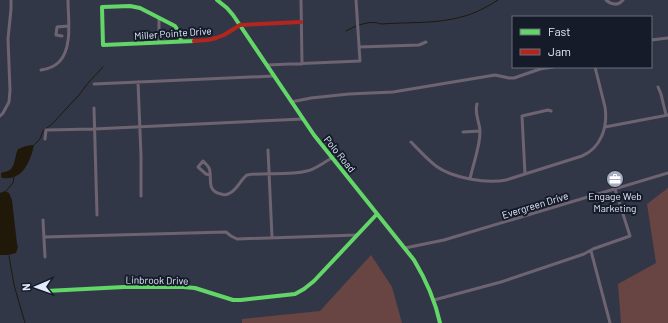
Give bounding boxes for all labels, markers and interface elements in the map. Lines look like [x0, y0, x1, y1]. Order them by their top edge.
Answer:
legend [512, 16, 652, 68]
street label: Miller Pointe Drive [134, 24, 212, 42]
text: Fast [548, 24, 571, 38]
text: Jam [548, 44, 571, 58]
street label: Polo Road [322, 133, 358, 175]
office icon: Engage Web Marketing [605, 169, 625, 189]
street label: Evergreen Drive [500, 189, 570, 221]
place label: Engage Web Marketing [588, 190, 642, 214]
north arrow [16, 267, 56, 307]
street label: Linbrook Drive [125, 273, 189, 287]
text: N [19, 283, 32, 291]

